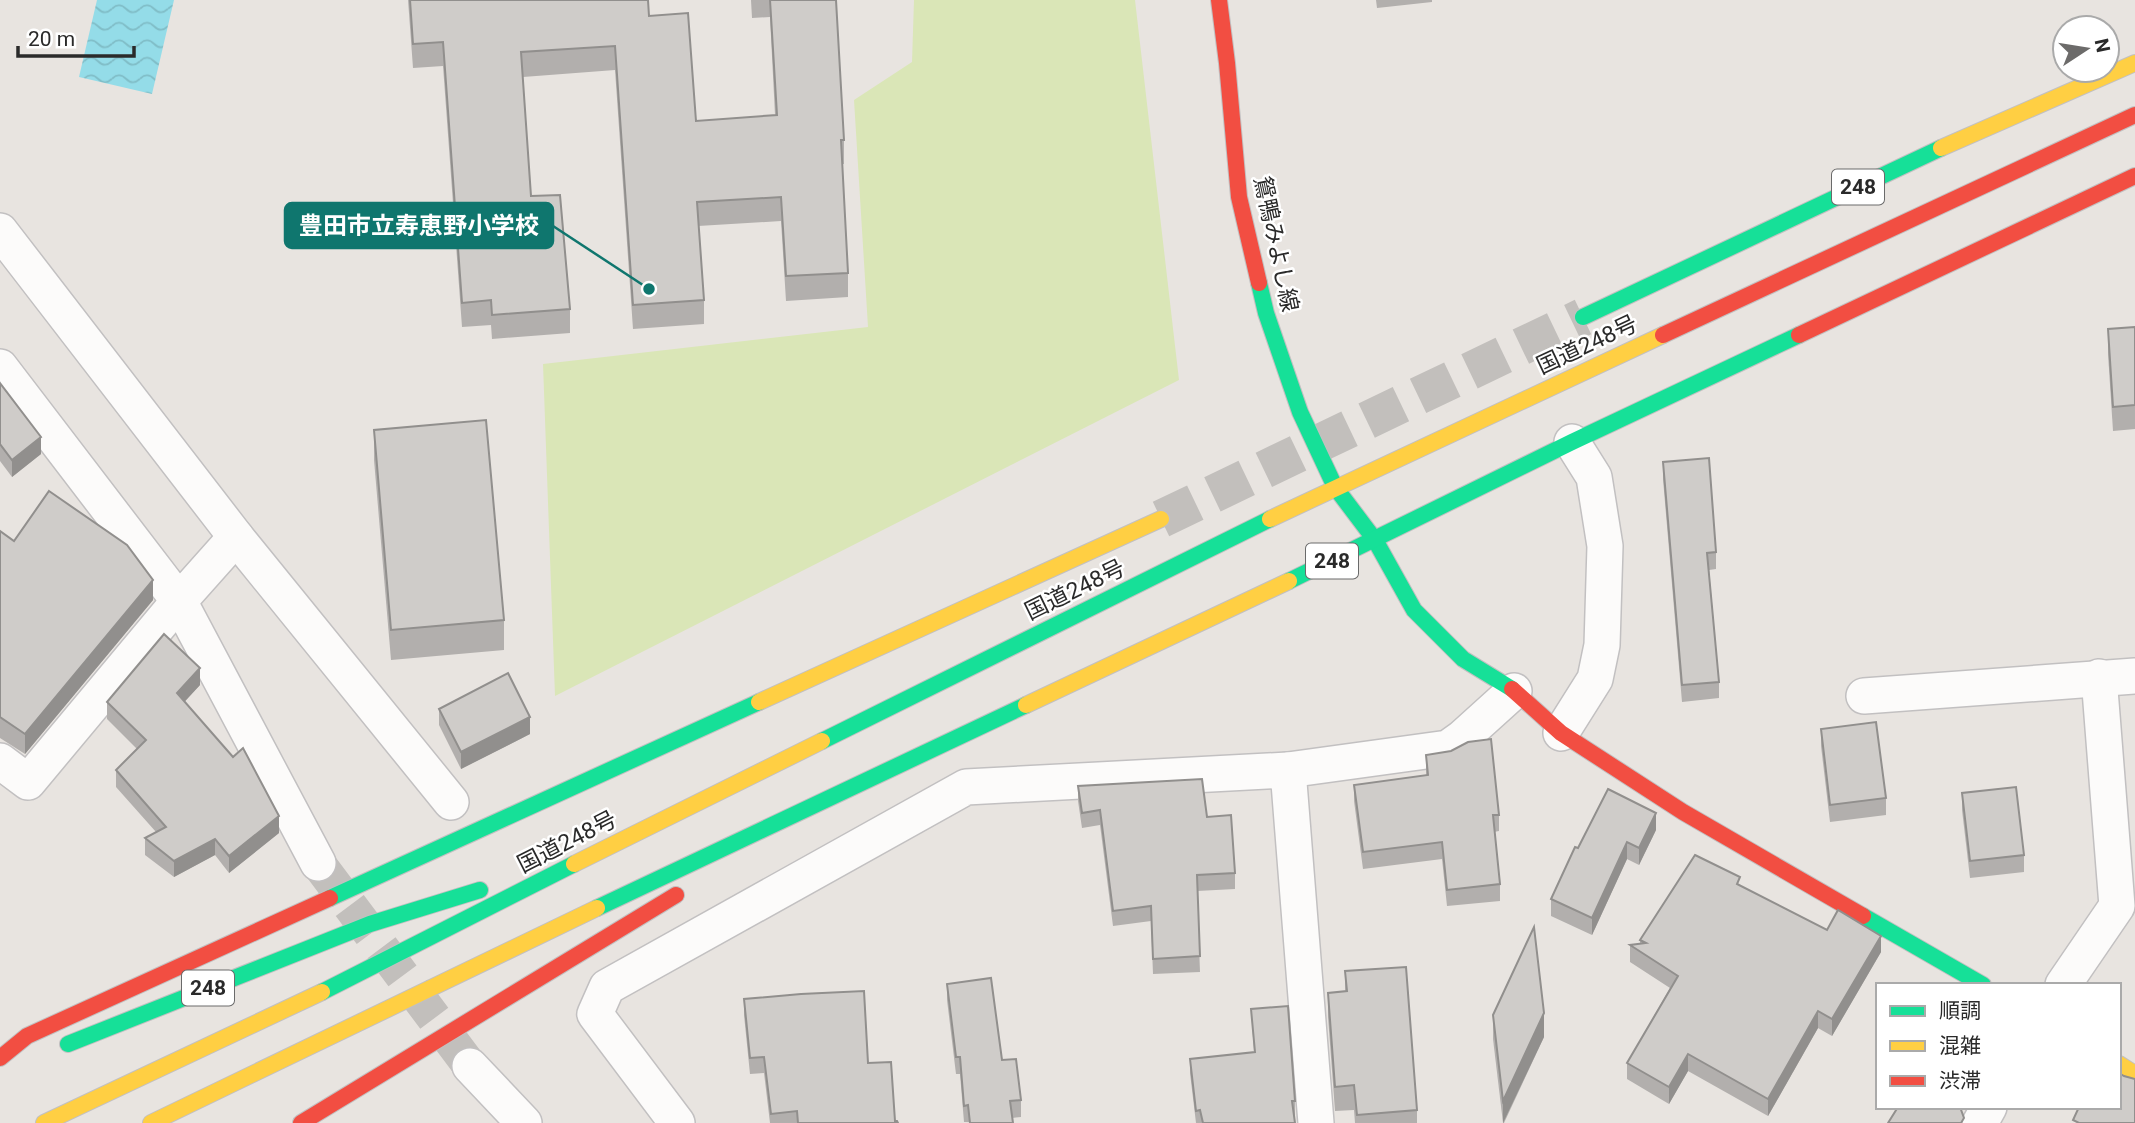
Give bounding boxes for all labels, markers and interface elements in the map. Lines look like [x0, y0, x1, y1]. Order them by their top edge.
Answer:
scale bar [18, 14, 133, 58]
north arrow [2051, 14, 2121, 84]
text: 20 m [28, 27, 75, 51]
text: N [2089, 37, 2115, 55]
road number: 248 [1832, 170, 1884, 204]
street label: 鴛鴨みよし線 [1248, 174, 1304, 314]
callout: 豊田市立寿恵野小学校 [285, 203, 553, 248]
text: 豊田市立寿恵野小学校 [299, 212, 539, 240]
street label: 国道248号 [1532, 310, 1642, 380]
road number: 248 [1306, 544, 1358, 578]
street label: 国道248号 [1021, 554, 1129, 626]
street label: 国道248号 [513, 806, 621, 878]
road number: 248 [182, 970, 234, 1006]
legend [1876, 983, 2121, 1109]
text: 順調 [1939, 999, 1981, 1023]
text: 混雑 [1939, 1034, 1981, 1058]
text: 渋滞 [1939, 1069, 1981, 1093]

